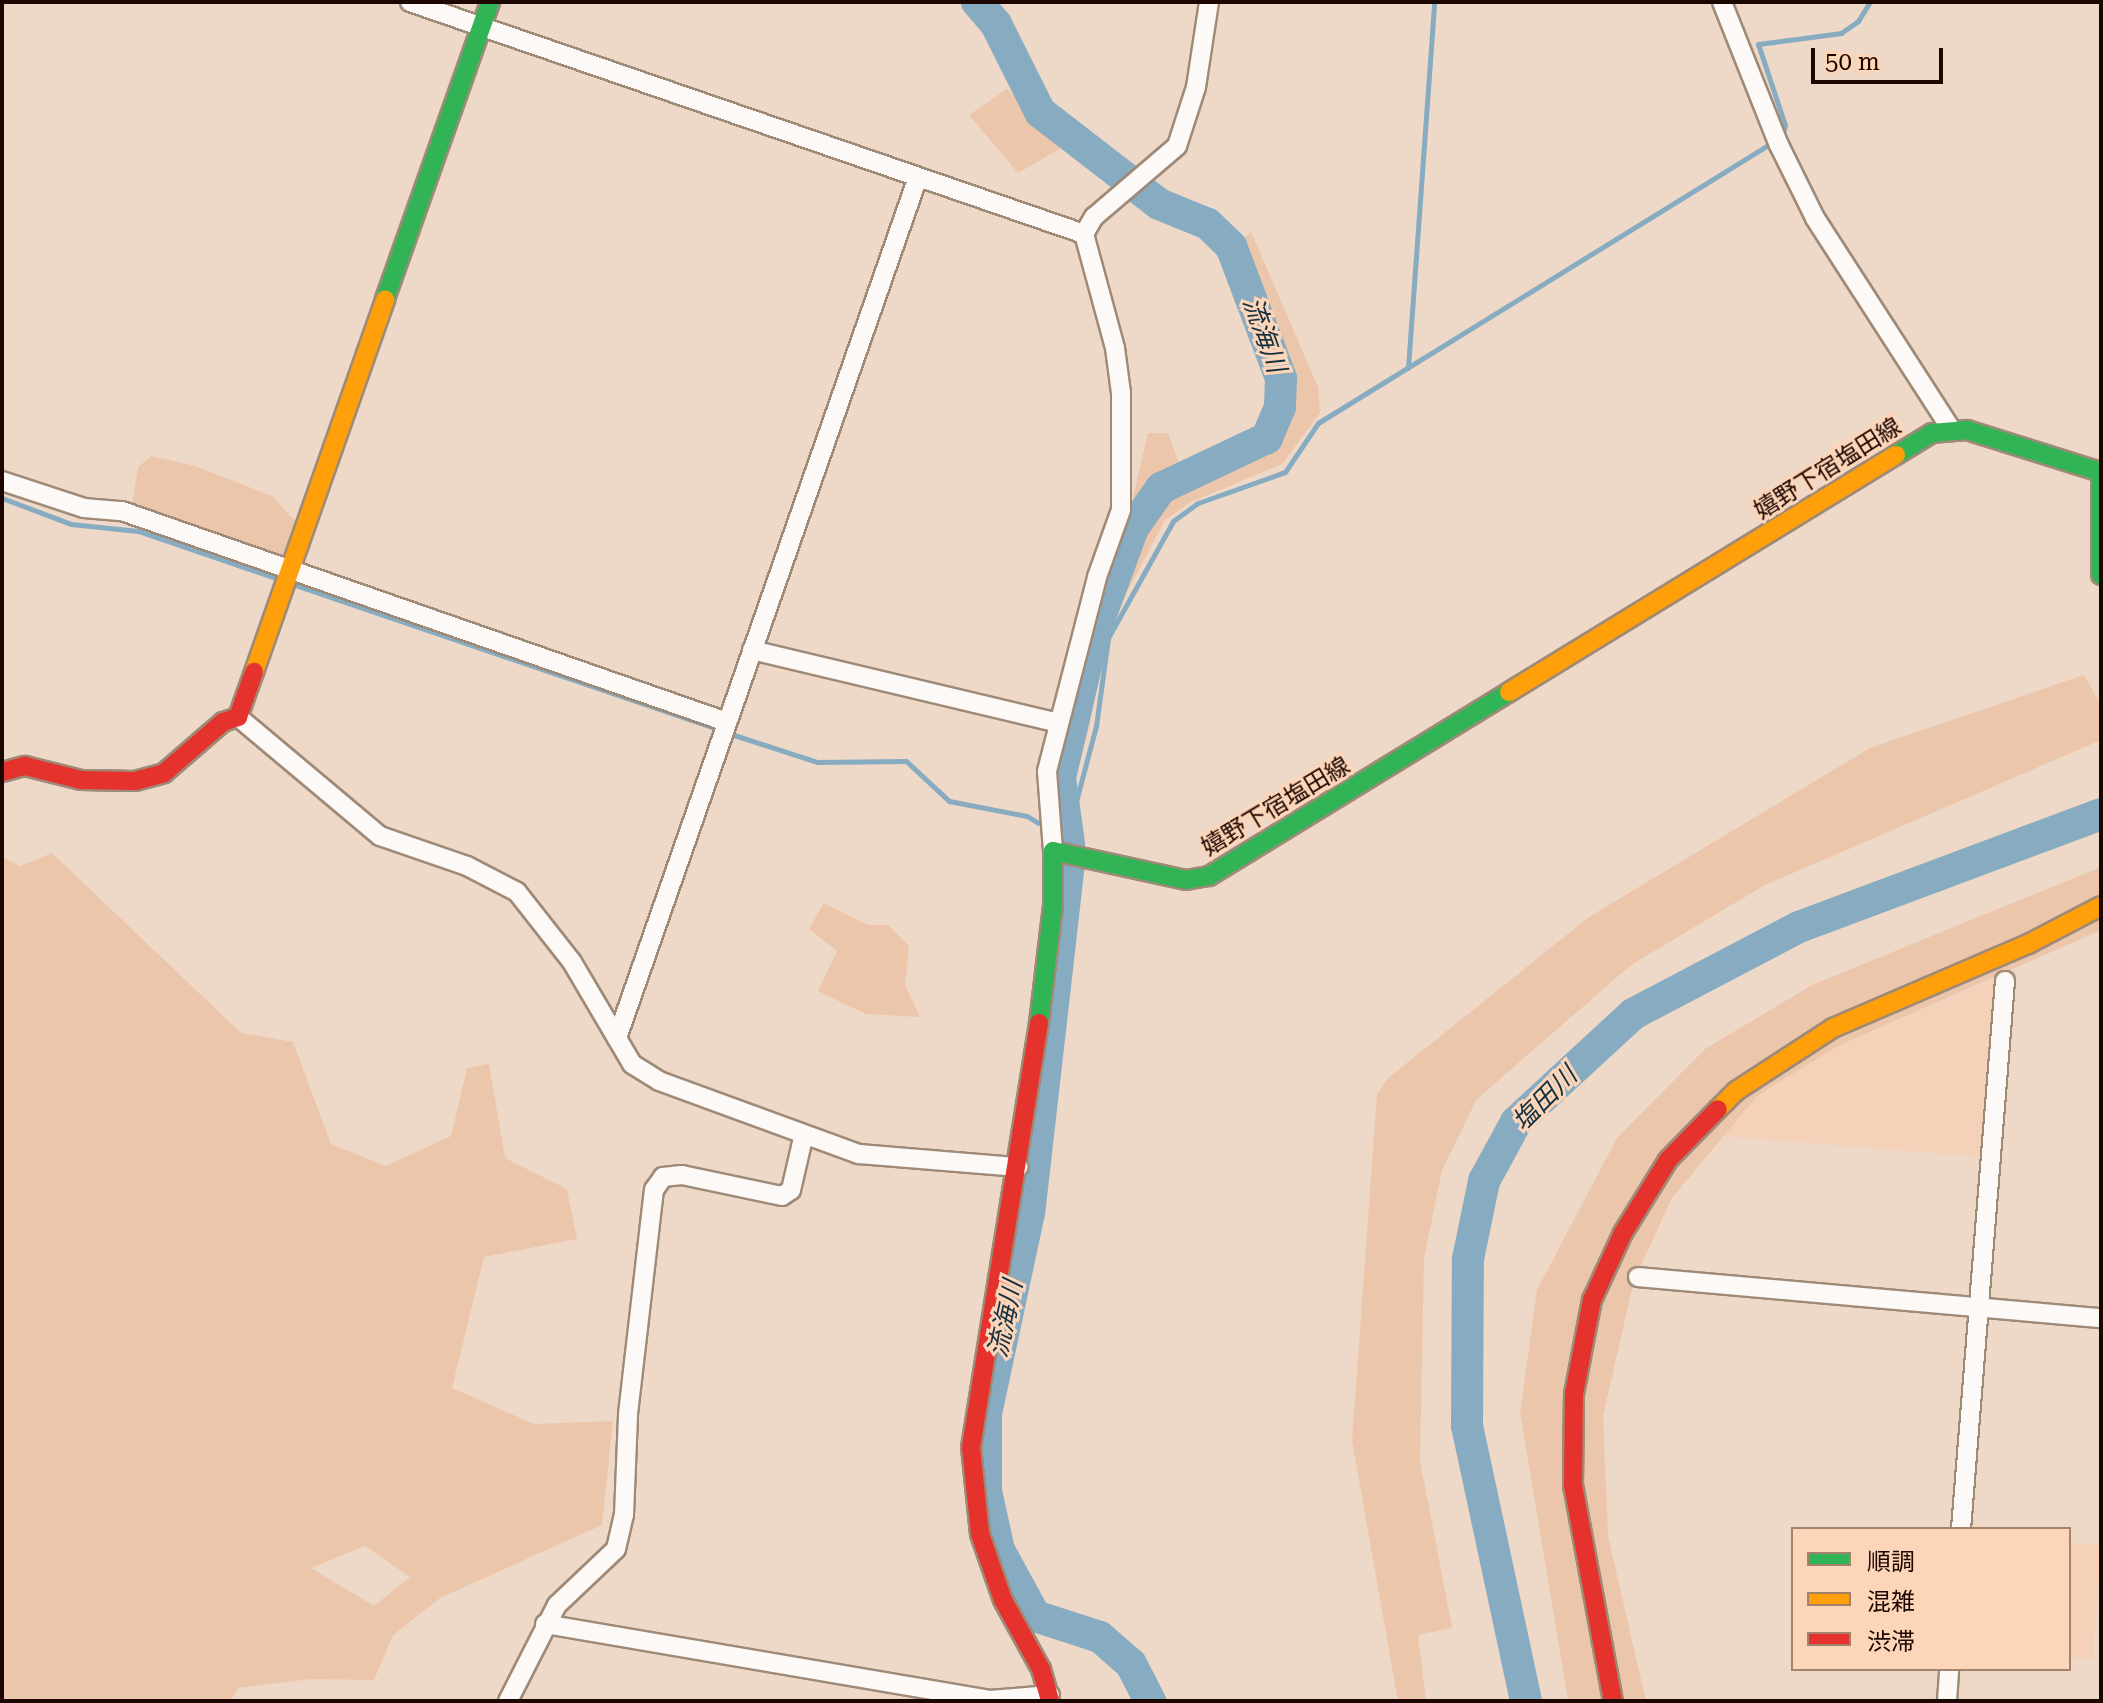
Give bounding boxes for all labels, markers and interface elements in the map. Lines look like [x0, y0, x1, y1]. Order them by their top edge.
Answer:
scale bar [1815, 32, 1947, 82]
text: 50 m [1825, 48, 1880, 76]
water label: 流海川 [1236, 293, 1292, 377]
street label: 嬉野下宿塩田線 [1749, 412, 1907, 526]
street label: 嬉野下宿塩田線 [1197, 751, 1355, 863]
water label: 塩田川 [1506, 1060, 1584, 1138]
water label: 流海川 [983, 1278, 1029, 1360]
legend [1791, 1527, 2071, 1671]
text: 順調 [1867, 1548, 1915, 1576]
text: 混雑 [1867, 1588, 1915, 1616]
text: 渋滞 [1867, 1628, 1915, 1656]

